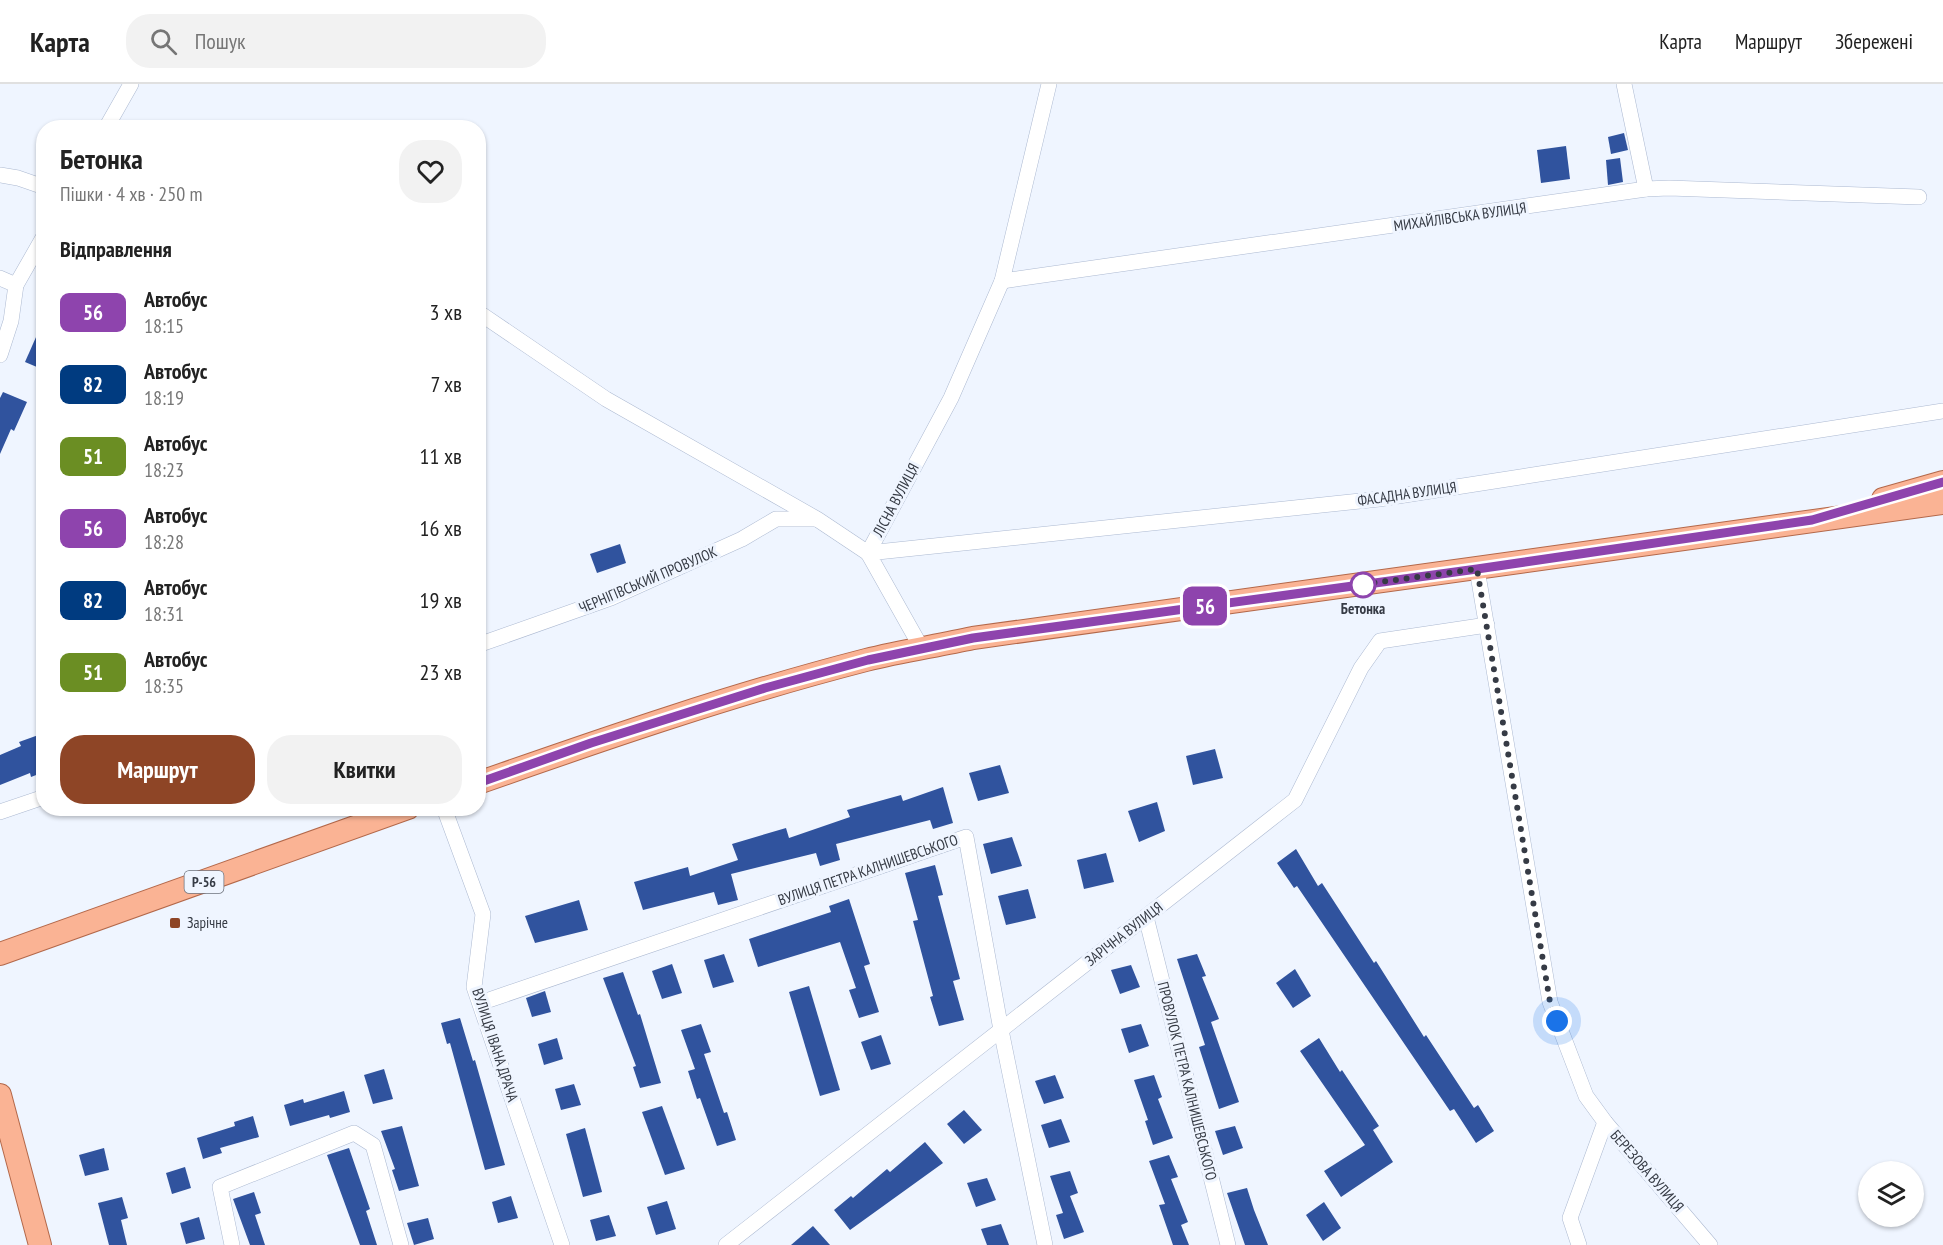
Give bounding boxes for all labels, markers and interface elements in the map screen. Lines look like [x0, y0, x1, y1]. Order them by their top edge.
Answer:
search box [126, 14, 546, 68]
text: Карта [30, 23, 90, 60]
icon: search [147, 25, 180, 58]
text: Пошук [195, 27, 246, 55]
text: Карта [1659, 28, 1702, 55]
text: Маршрут [1735, 28, 1802, 55]
text: Збережені [1835, 28, 1913, 55]
text: Бетонка [60, 140, 143, 177]
button: heart [399, 140, 462, 203]
text: Пішки · 4 хв · 250 m [60, 181, 203, 207]
street label: МИХАЙЛІВСЬКА ВУЛИЦЯ [1392, 198, 1527, 235]
text: Відправлення [60, 235, 172, 263]
text: Автобус [144, 285, 207, 313]
text: 3 хв [430, 298, 462, 326]
text: 56 [83, 299, 103, 326]
text: 18:15 [144, 313, 184, 339]
text: Автобус [144, 357, 207, 385]
text: 7 хв [430, 370, 462, 398]
text: 82 [83, 371, 103, 398]
text: 18:19 [144, 385, 184, 411]
text: Автобус [144, 429, 207, 457]
text: 11 хв [420, 442, 462, 470]
text: 51 [83, 443, 103, 470]
text: 18:23 [144, 457, 184, 483]
street label: ЛІСНА ВУЛИЦЯ [868, 460, 923, 541]
street label: ФАСАДНА ВУЛИЦЯ [1356, 477, 1458, 510]
text: Автобус [144, 501, 207, 529]
text: 16 хв [420, 514, 462, 542]
text: 56 [83, 515, 103, 542]
text: 18:28 [144, 529, 184, 555]
street label: ЧЕРНІГІВСЬКИЙ ПРОВУЛОК [576, 542, 720, 617]
marker: Бетонка [1350, 572, 1376, 598]
text: Автобус [144, 573, 207, 601]
text: 19 хв [420, 586, 462, 614]
line badge: 56 [1178, 586, 1232, 626]
text: 82 [83, 587, 103, 614]
text: 56 [1195, 593, 1215, 620]
place label: Бетонка [1341, 599, 1385, 618]
text: 18:31 [144, 601, 184, 627]
text: Автобус [144, 645, 207, 673]
text: 23 хв [420, 658, 462, 686]
text: 51 [83, 659, 103, 686]
text: 18:35 [144, 673, 184, 699]
button: Маршрут [60, 735, 255, 804]
button: Квитки [267, 735, 462, 804]
street label: ВУЛИЦЯ ПЕТРА КАЛНИШЕВСЬКОГО [775, 830, 960, 909]
road number: Р-56 [184, 871, 224, 893]
street label: ЗАРІЧНА ВУЛИЦЯ [1081, 897, 1166, 970]
place label: Зарічне [187, 913, 228, 932]
marker: Зарічне [168, 916, 182, 930]
street label: ПРОВУЛОК ПЕТРА КАЛНИШЕВСЬКОГО [1154, 980, 1221, 1182]
street label: ВУЛИЦЯ ІВАНА ДРАЧА [468, 986, 523, 1105]
your location [1542, 1006, 1572, 1036]
street label: БЕРЕЗОВА ВУЛИЦЯ [1607, 1126, 1688, 1216]
map controls [1858, 1161, 1924, 1227]
button: layers [1858, 1161, 1924, 1227]

